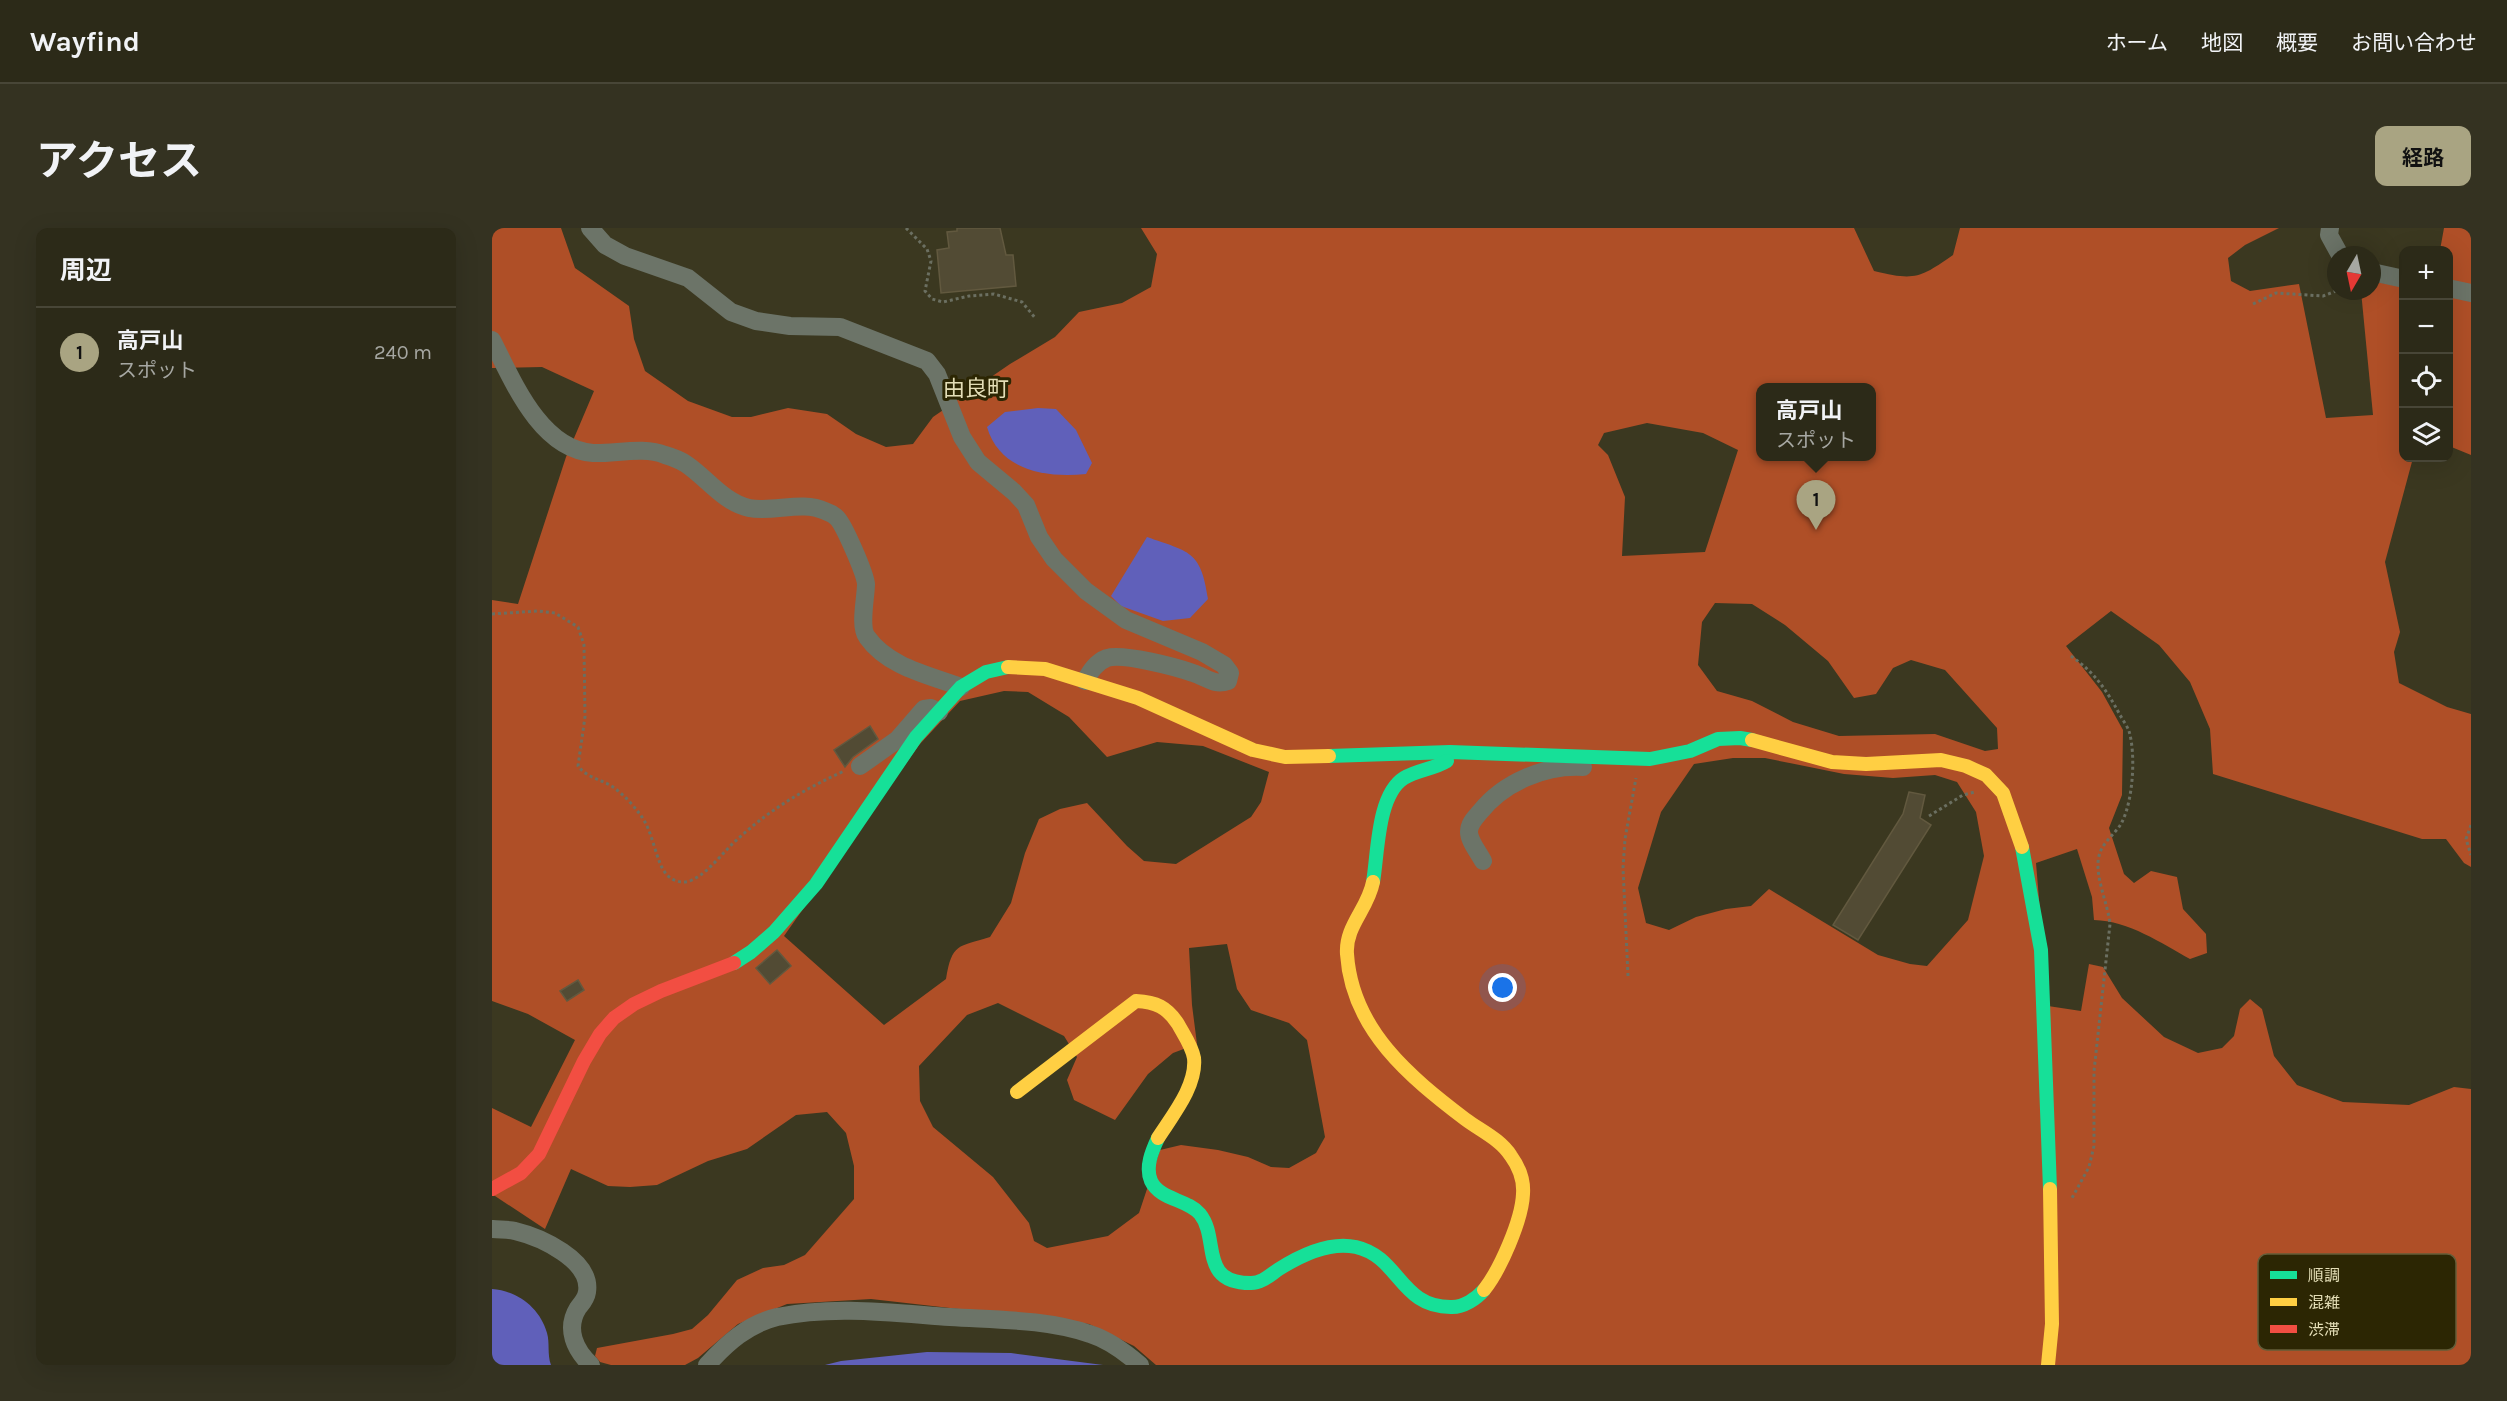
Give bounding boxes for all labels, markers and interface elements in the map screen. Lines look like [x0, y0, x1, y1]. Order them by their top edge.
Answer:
text: Wayfind [30, 25, 140, 58]
text: ホーム [2106, 31, 2168, 55]
text: 地図 [2201, 31, 2243, 55]
text: 概要 [2276, 31, 2318, 55]
text: お問い合わせ [2351, 31, 2477, 55]
button: 経路 [2375, 126, 2471, 186]
text: アクセス [36, 136, 202, 186]
north arrow [2327, 246, 2381, 300]
map controls [2399, 246, 2453, 462]
button: + [2399, 246, 2453, 300]
text: 周辺 [60, 255, 112, 286]
button: − [2399, 300, 2453, 354]
text: 高戸山 [117, 328, 183, 354]
text: 1 [76, 341, 83, 364]
text: 240 m [374, 341, 432, 364]
button: locate [2399, 354, 2453, 408]
text: スポット [117, 359, 197, 382]
district label: 由良町 [943, 376, 1009, 402]
popup [1756, 383, 1876, 461]
text: 高戸山 [1776, 398, 1842, 424]
button: layers [2399, 408, 2453, 462]
text: スポット [1776, 429, 1856, 452]
pin: 1 [1796, 480, 1836, 530]
your location [1488, 973, 1517, 1002]
legend [2258, 1254, 2456, 1350]
text: 順調 [2308, 1266, 2340, 1285]
text: 混雑 [2308, 1293, 2340, 1312]
text: 渋滞 [2308, 1320, 2340, 1339]

